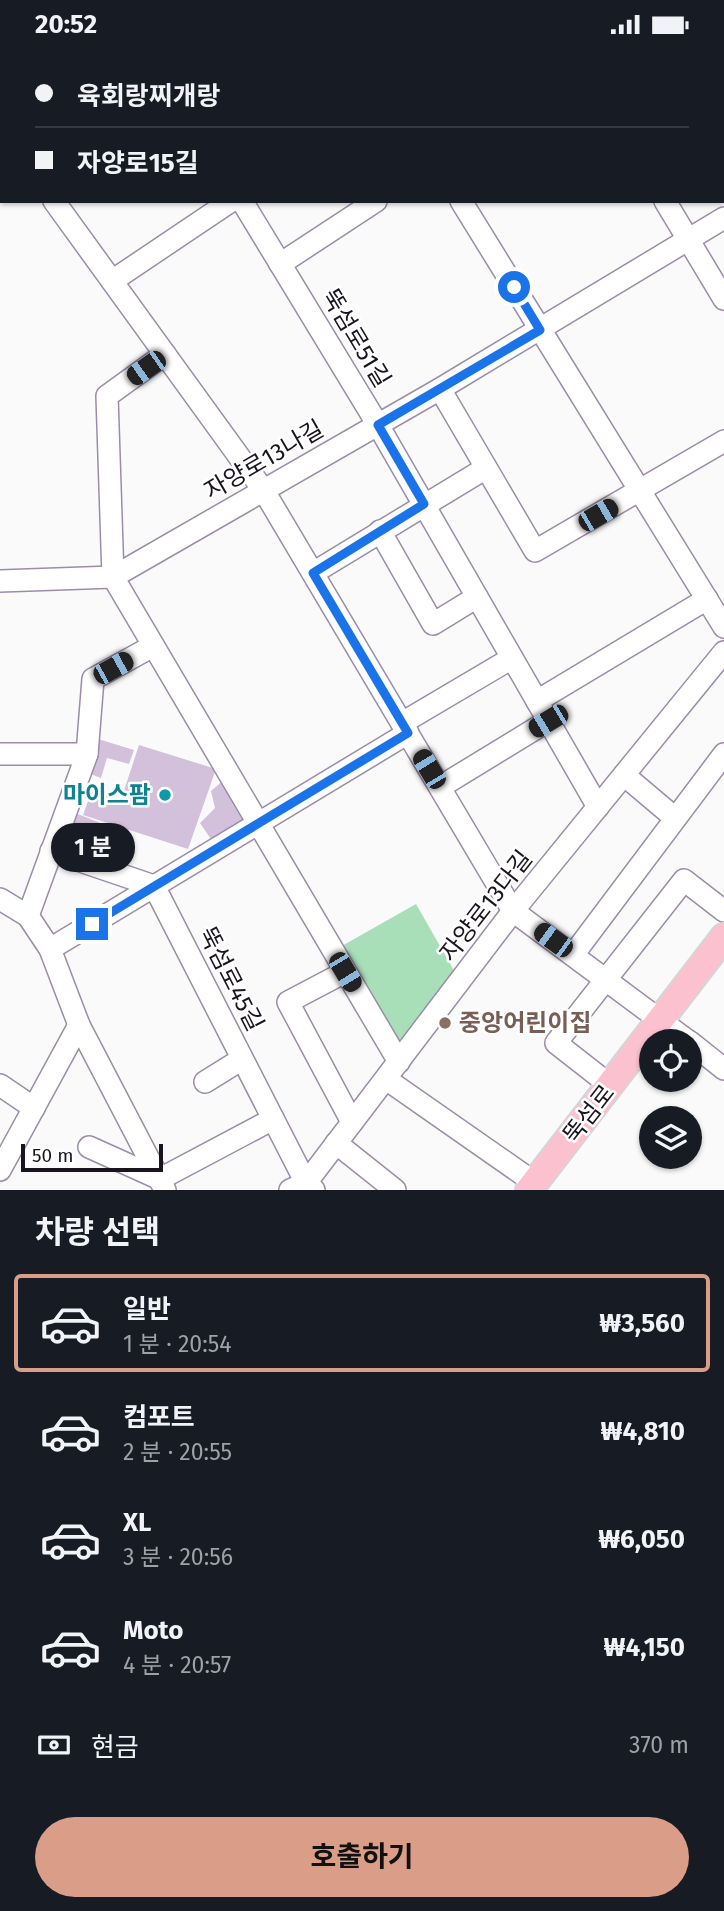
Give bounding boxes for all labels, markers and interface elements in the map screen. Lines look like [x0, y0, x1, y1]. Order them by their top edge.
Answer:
text: 20:52 [35, 9, 97, 40]
text: 육회랑찌개랑 [77, 81, 221, 112]
text: 자양로15길 [77, 148, 199, 179]
route start [498, 271, 530, 303]
street label: 뚝섬로51길 [316, 284, 396, 392]
car [123, 347, 170, 389]
street label: 자양로13나길 [200, 415, 328, 505]
car [575, 495, 622, 535]
car [90, 649, 137, 687]
car [525, 701, 572, 741]
car [410, 746, 449, 792]
place label: 마이스팜 [63, 781, 151, 809]
marker: 마이스팜 [157, 787, 173, 803]
callout: 1 분 [50, 823, 134, 871]
text: 1 분 [74, 833, 112, 861]
street label: 자양로13다길 [434, 845, 538, 967]
route end [76, 908, 108, 940]
car [530, 919, 577, 961]
street label: 뚝섬로45길 [193, 922, 269, 1036]
car [326, 949, 365, 995]
place label: 중앙어린이집 [459, 1009, 591, 1037]
marker: 중앙어린이집 [437, 1015, 453, 1031]
map controls [639, 1029, 702, 1169]
button: locate [639, 1029, 702, 1092]
street label: 뚝섬로 [558, 1079, 620, 1149]
button: layers [639, 1106, 702, 1169]
scale bar [21, 1141, 163, 1173]
text: 50 m [32, 1144, 73, 1167]
text: 차량 선택 [35, 1213, 160, 1251]
icon: car [39, 1292, 102, 1355]
text: 일반 [123, 1294, 171, 1325]
text: ₩3,560 [599, 1308, 685, 1339]
text: 1 분 · 20:54 [123, 1330, 232, 1358]
icon: car [39, 1400, 102, 1463]
text: 컴포트 [123, 1402, 195, 1433]
text: ₩4,810 [601, 1416, 685, 1447]
text: 2 분 · 20:55 [123, 1438, 232, 1466]
text: XL [123, 1507, 151, 1538]
icon: car [39, 1508, 102, 1571]
text: ₩6,050 [598, 1524, 685, 1555]
text: 3 분 · 20:56 [123, 1543, 233, 1571]
text: Moto [123, 1615, 183, 1646]
icon: car [39, 1616, 102, 1679]
text: ₩4,150 [604, 1632, 685, 1663]
text: 4 분 · 20:57 [123, 1651, 231, 1679]
icon: cash [35, 1726, 73, 1764]
text: 370 m [629, 1731, 689, 1759]
text: 현금 [91, 1732, 139, 1763]
button: 호출하기 [35, 1817, 689, 1897]

